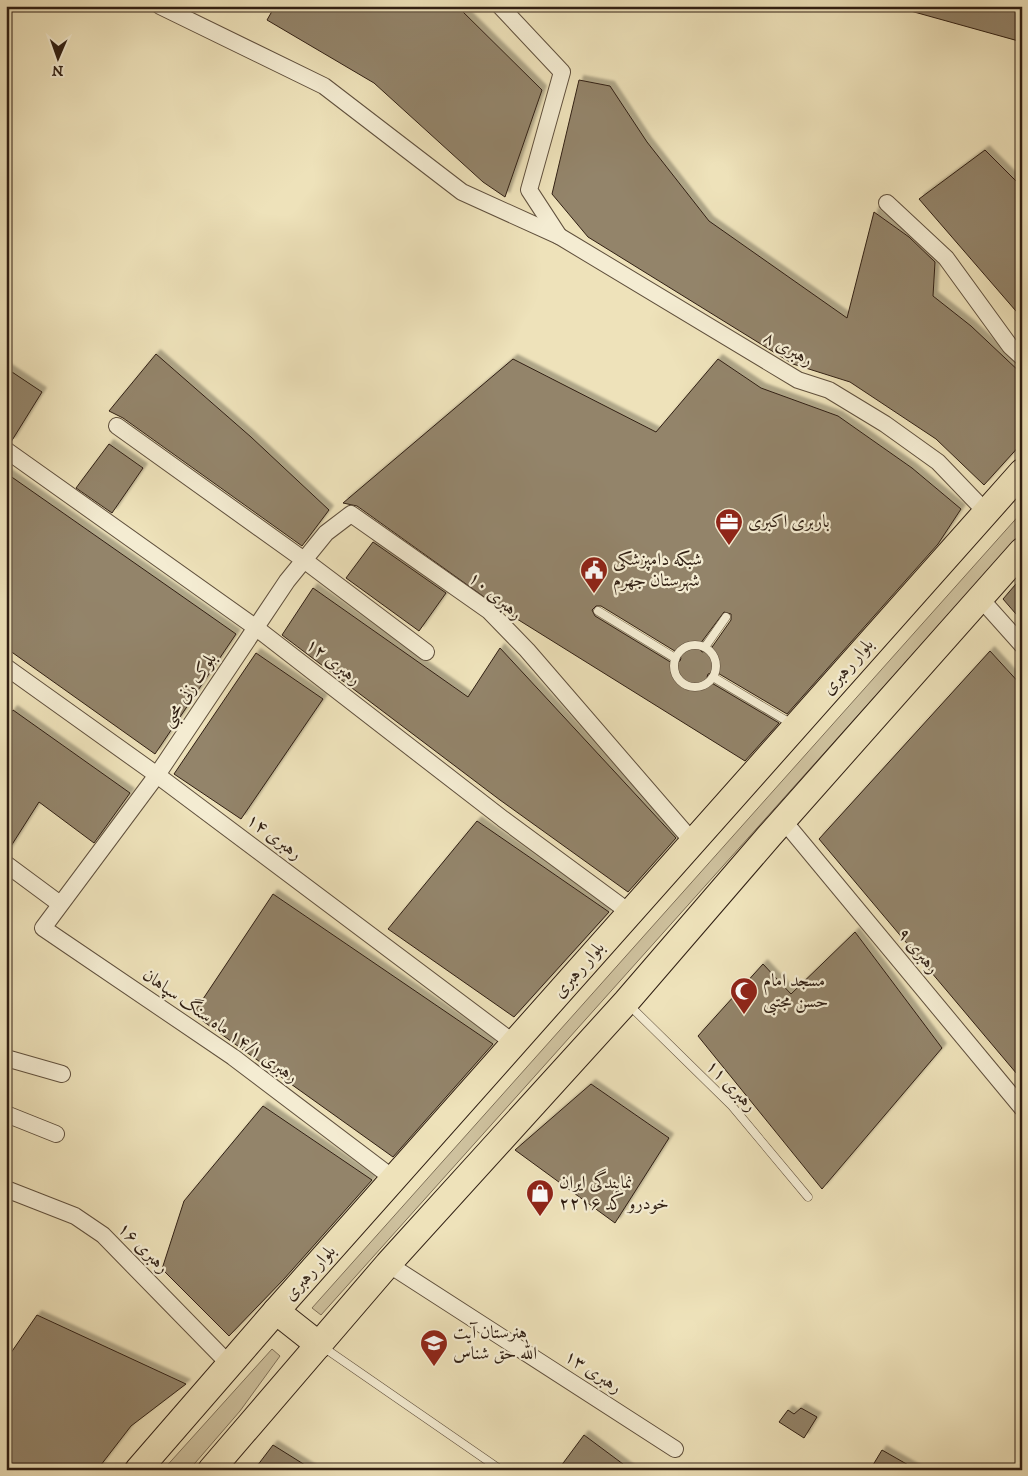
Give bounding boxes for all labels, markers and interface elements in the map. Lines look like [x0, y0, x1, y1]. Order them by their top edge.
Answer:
north arrow [32, 32, 82, 82]
text: N [51, 61, 64, 79]
street label: رهبری ۸ [759, 326, 817, 372]
office icon: باربری اکبری [714, 507, 744, 546]
place label: باربری اکبری [748, 511, 830, 533]
place label: شبکه دامپزشکی شهرستان جهرم [613, 549, 702, 596]
public building icon: شبکه دامپزشکی شهرستان جهرم [579, 555, 609, 594]
street label: رهبری ۱۰ [463, 567, 527, 625]
street label: رهبری ۱۲ [301, 634, 365, 690]
street label: بلوار رهبری [818, 634, 878, 700]
street label: بلوک زنی محبی [156, 649, 224, 733]
street label: رهبری ۱۴ [242, 809, 306, 865]
street label: رهبری ۹ [892, 923, 944, 979]
street label: بلوار رهبری [549, 937, 609, 1003]
street label: رهبری ۱۴/۱ ماه سنگ سپاهان [138, 962, 303, 1088]
place label: مسجد امام حسن مجتبی [763, 970, 828, 1016]
mosque icon: مسجد امام حسن مجتبی [729, 976, 759, 1015]
street label: رهبری ۱۱ [701, 1055, 761, 1117]
place label: نمایندگی ایران خودرو کد ۲۲۱۶ [559, 1168, 669, 1215]
shop icon: نمایندگی ایران خودرو کد ۲۲۱۶ [525, 1178, 555, 1217]
street label: رهبری ۱۶ [113, 1218, 173, 1278]
street label: بلوار رهبری [279, 1241, 341, 1305]
place label: هنرستان آیت الله حق شناس [453, 1322, 537, 1365]
school or university icon: هنرستان آیت الله حق شناس [419, 1328, 449, 1367]
street label: رهبری ۱۳ [560, 1345, 626, 1399]

